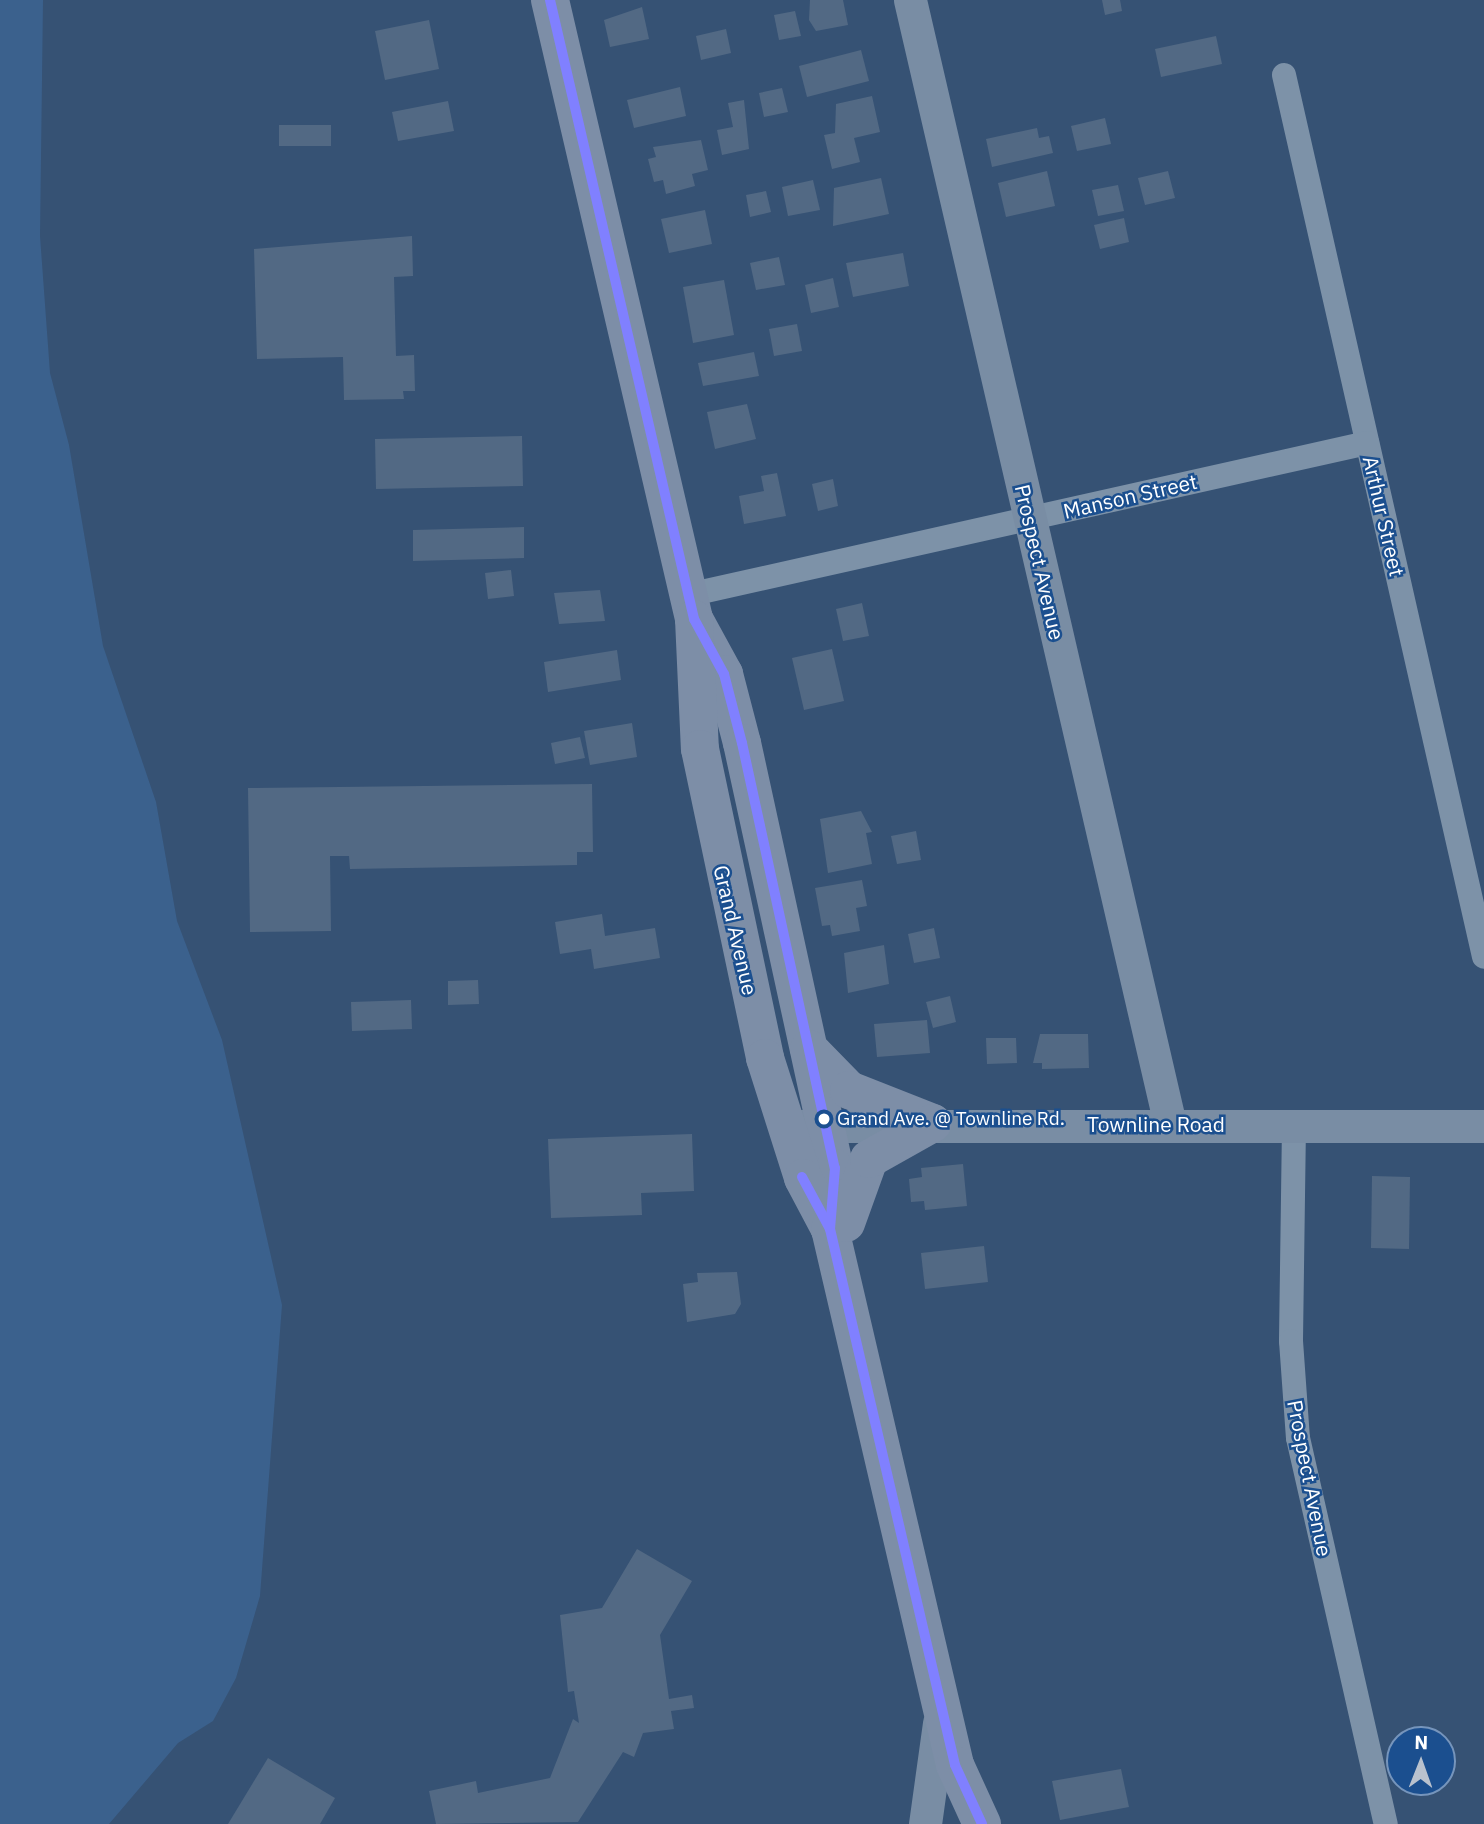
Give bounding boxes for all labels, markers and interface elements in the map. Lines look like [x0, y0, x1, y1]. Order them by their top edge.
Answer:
street label: Arthur Street [1358, 453, 1410, 579]
street label: Manson Street [1061, 468, 1199, 524]
street label: Prospect Avenue [1010, 482, 1070, 642]
street label: Grand Avenue [709, 863, 763, 997]
place label: Grand Ave. @ Townline Rd. [837, 1108, 1065, 1130]
street label: Townline Road [1087, 1111, 1225, 1137]
marker: Grand Ave. @ Townline Rd. [817, 1112, 831, 1126]
street label: Prospect Avenue [1282, 1398, 1338, 1558]
north arrow [1386, 1726, 1456, 1796]
text: N [1414, 1730, 1428, 1754]

